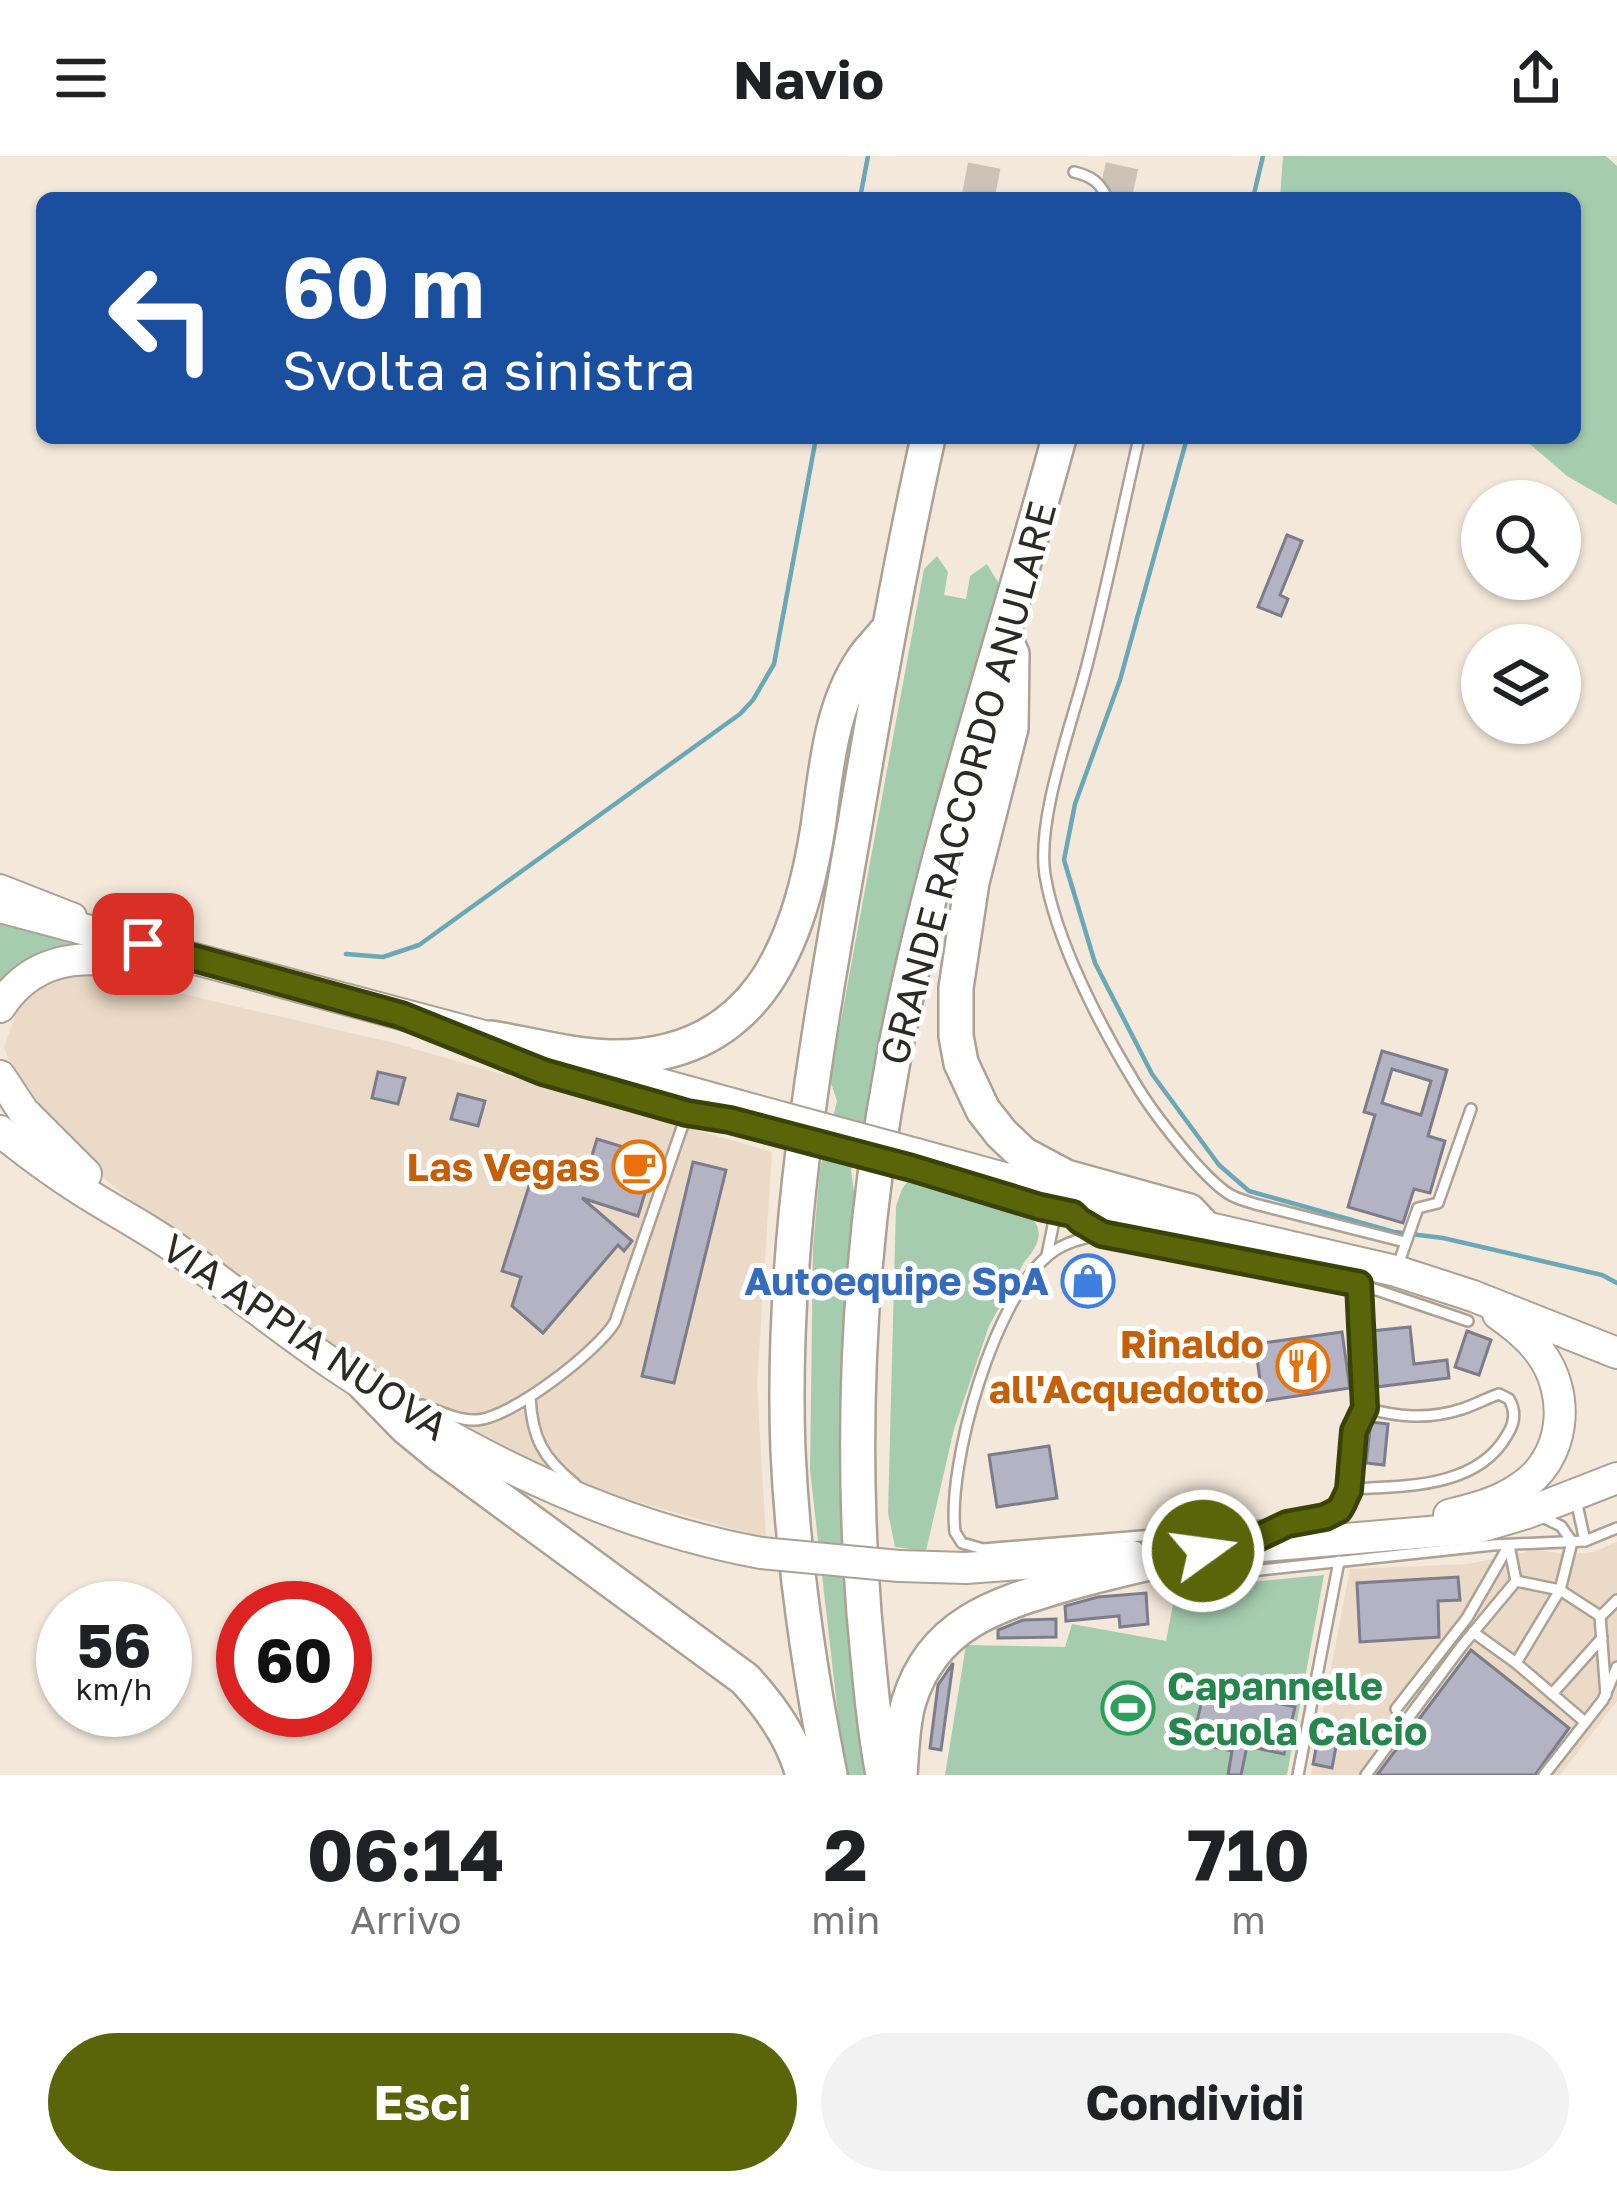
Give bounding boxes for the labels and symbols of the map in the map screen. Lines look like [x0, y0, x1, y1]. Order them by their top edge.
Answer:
street label: GRANDE RACCORDO ANULARE [870, 496, 1065, 1070]
pin [92, 893, 194, 995]
cafe icon: Las Vegas [611, 1139, 667, 1195]
place label: Las Vegas [406, 1143, 600, 1190]
street label: VIA APPIA NUOVA [153, 1224, 457, 1450]
shop icon: Autoequipe SpA [1060, 1253, 1116, 1309]
place label: Autoequipe SpA [744, 1257, 1049, 1304]
place label: Rinaldo all'Acquedotto [988, 1320, 1264, 1412]
restaurant icon: Rinaldo all'Acquedotto [1275, 1338, 1331, 1394]
position arrow [1140, 1488, 1266, 1614]
speed limit sign: 60 [216, 1581, 372, 1737]
place label: Capannelle Scuola Calcio [1167, 1662, 1427, 1754]
sports icon: Capannelle Scuola Calcio [1100, 1680, 1156, 1736]

